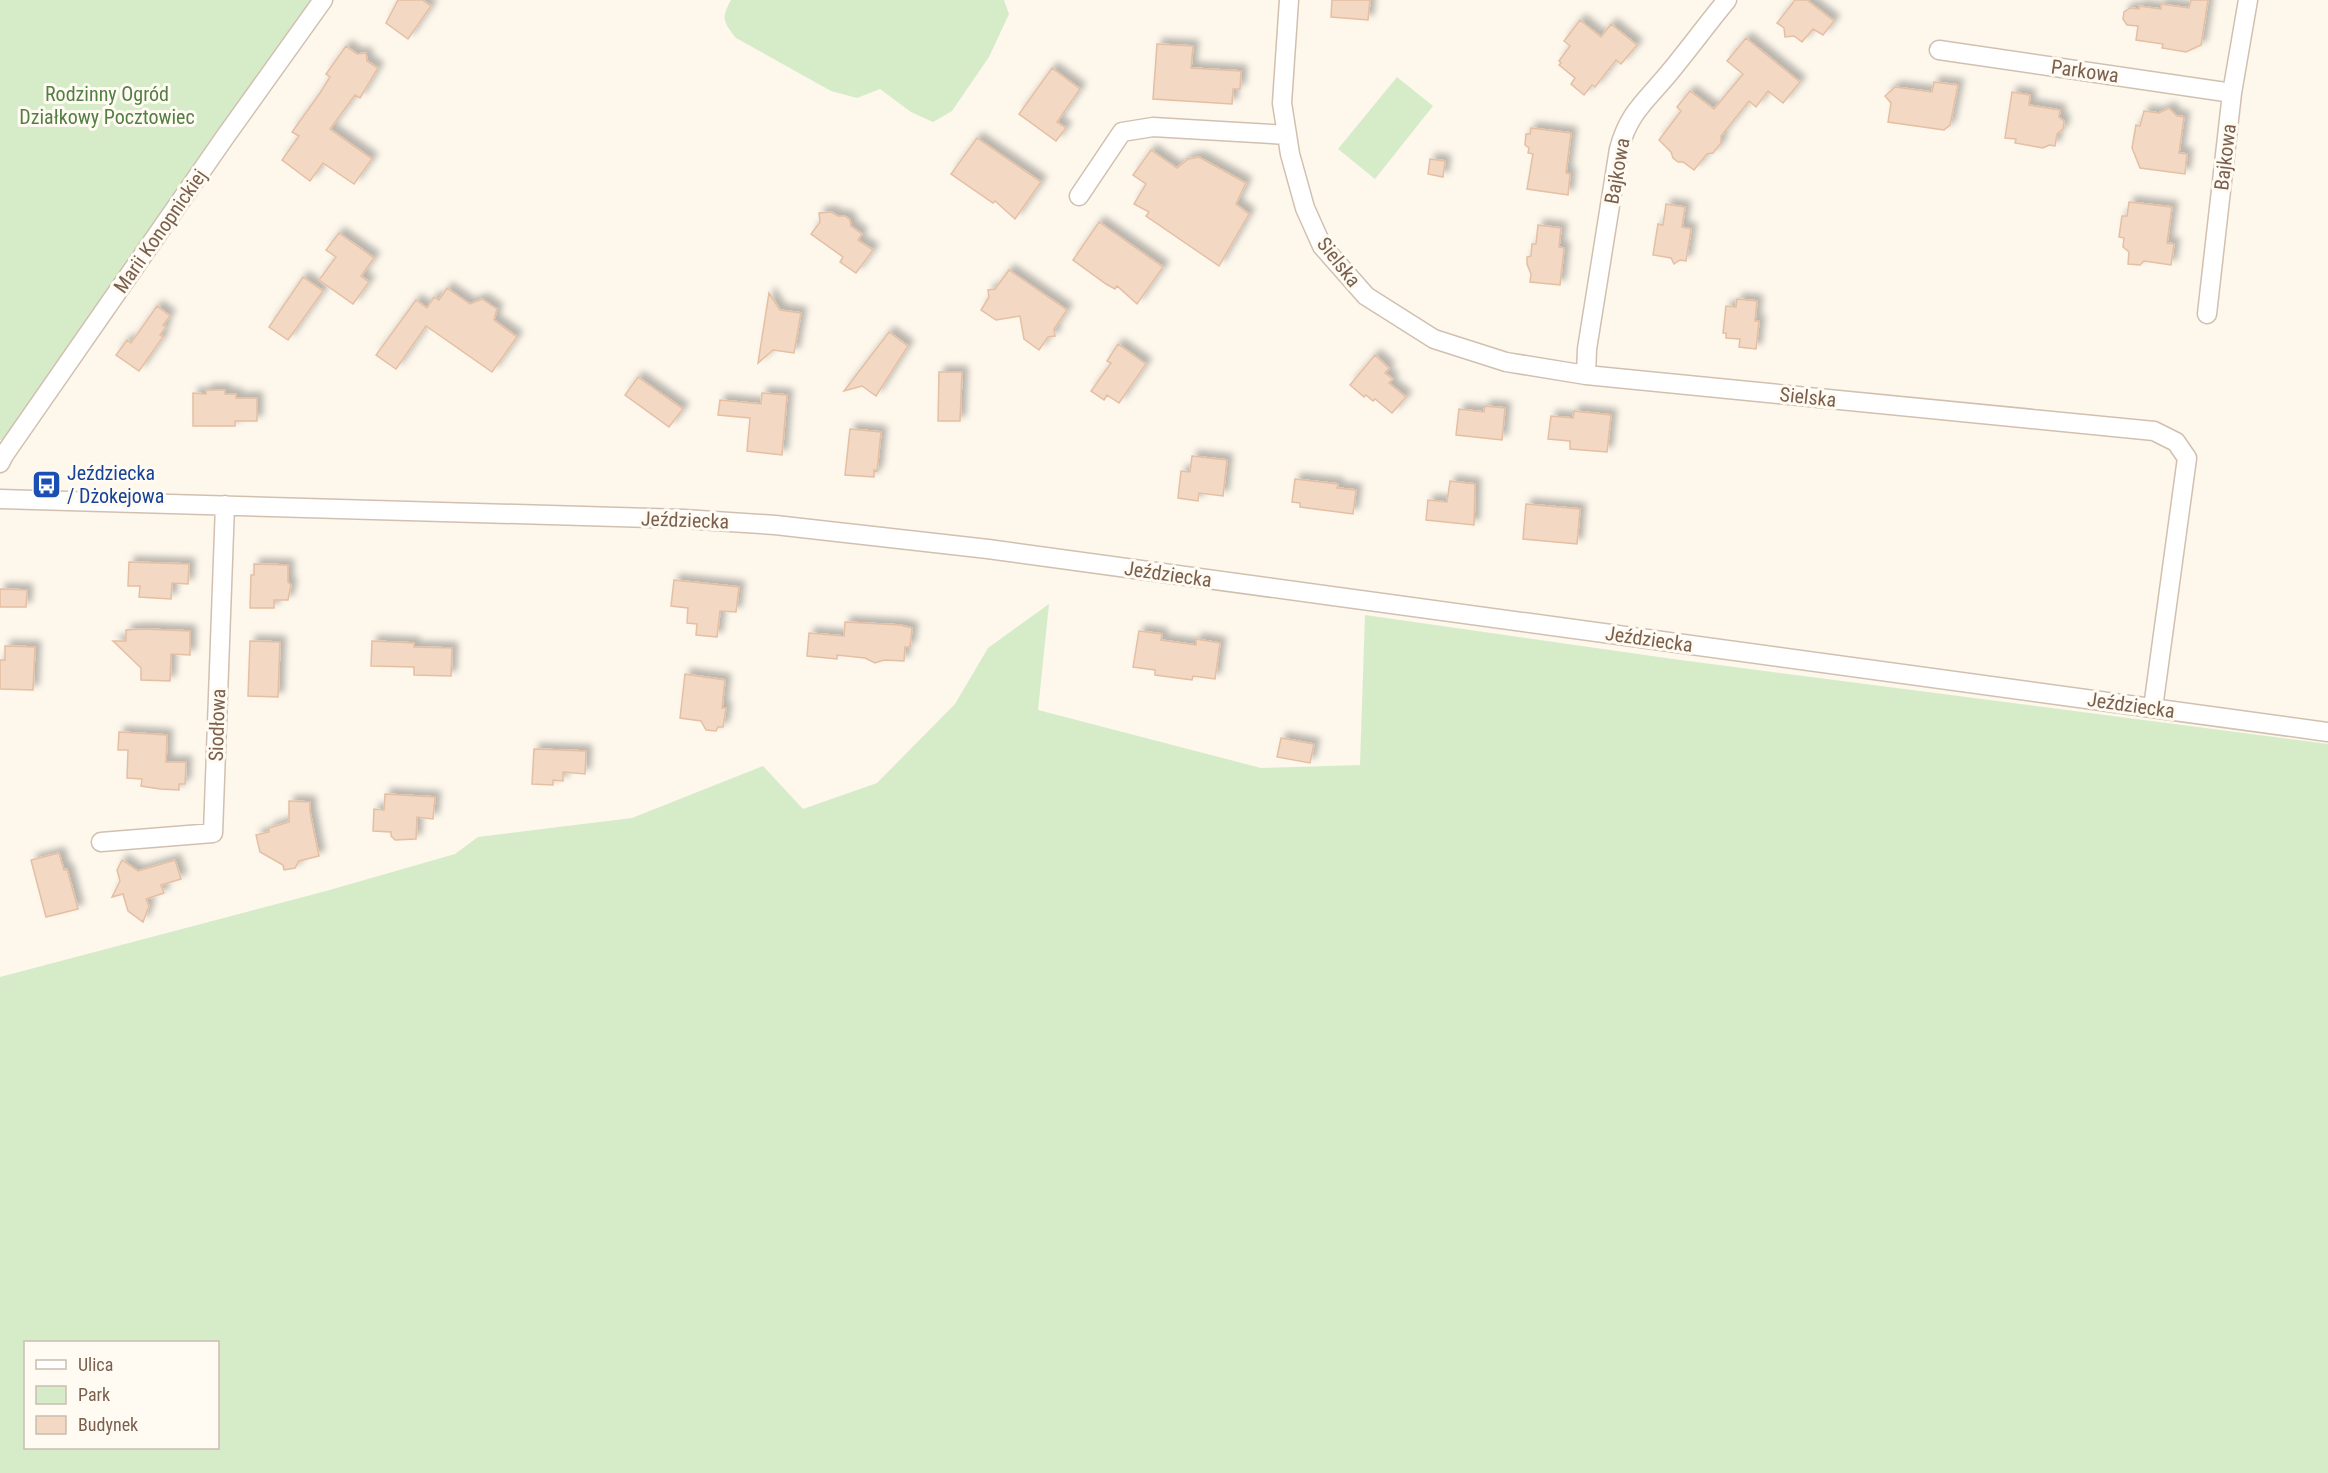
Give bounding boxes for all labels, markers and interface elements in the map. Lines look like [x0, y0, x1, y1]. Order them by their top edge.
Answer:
street label: Parkowa [2050, 54, 2120, 88]
park label: Rodzinny Ogród Działkowy Pocztowiec [19, 82, 195, 129]
street label: Bajkowa [2209, 122, 2241, 192]
street label: Bajkowa [1599, 136, 1635, 206]
street label: Marii Konopnickiej [108, 164, 212, 298]
street label: Sielska [1312, 232, 1366, 292]
street label: Sielska [1779, 382, 1837, 412]
place label: Jeździecka / Dżokejowa [67, 461, 164, 508]
bus stop icon: Jeździecka / Dżokejowa [30, 469, 62, 501]
street label: Jeździecka [641, 506, 729, 534]
street label: Jeździecka [1123, 556, 1213, 592]
street label: Jeździecka [1604, 621, 1694, 657]
street label: Jeździecka [2086, 687, 2176, 723]
street label: Siodłowa [204, 688, 230, 762]
legend [24, 1341, 219, 1449]
text: Ulica [78, 1354, 113, 1375]
text: Park [78, 1384, 110, 1405]
text: Budynek [78, 1414, 138, 1435]

